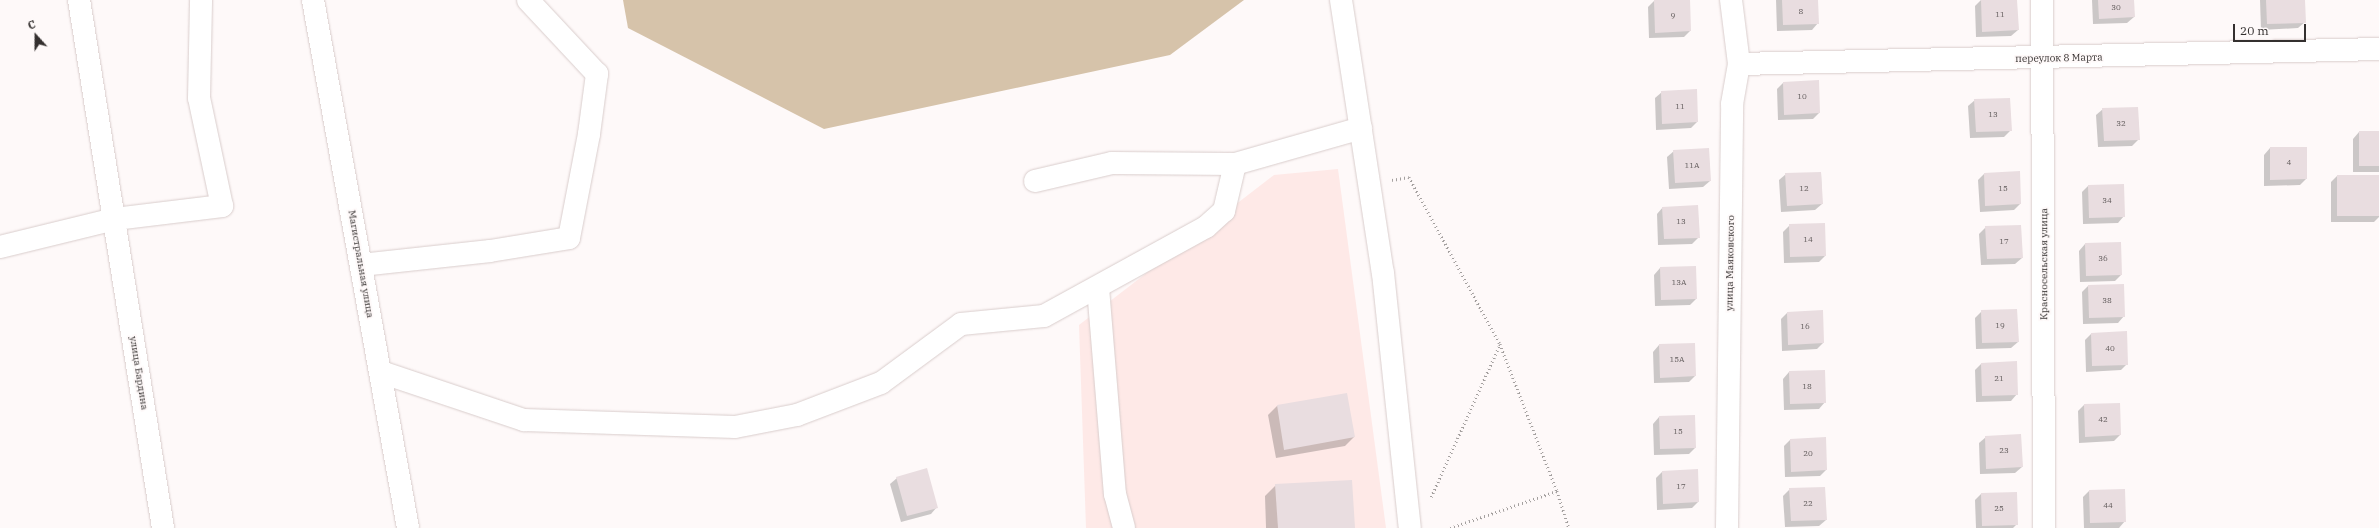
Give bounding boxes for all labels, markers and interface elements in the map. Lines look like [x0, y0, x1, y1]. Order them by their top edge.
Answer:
house number: 30 [2111, 3, 2121, 13]
house number: 8 [1799, 7, 1803, 17]
house number: 11 [1995, 10, 2005, 20]
house number: 9 [1671, 11, 1675, 21]
north arrow [16, 16, 56, 56]
scale bar [2235, 16, 2308, 42]
text: С [26, 17, 38, 33]
text: 20 m [2240, 23, 2269, 38]
street label: переулок 8 Марта [2015, 51, 2103, 65]
house number: 10 [1797, 92, 1807, 102]
house number: 11 [1675, 102, 1685, 112]
house number: 13 [1988, 110, 1998, 120]
house number: 32 [2116, 119, 2126, 129]
house number: 4 [2287, 158, 2291, 168]
house number: 11А [1684, 161, 1700, 171]
house number: 12 [1799, 184, 1809, 194]
house number: 15 [1998, 184, 2008, 194]
house number: 34 [2102, 196, 2112, 206]
street label: Красносельская улица [2038, 208, 2050, 320]
street label: Магистральная улица [346, 209, 376, 319]
street label: улица Маяковского [1723, 215, 1737, 311]
house number: 13 [1676, 217, 1686, 227]
house number: 14 [1803, 235, 1813, 245]
house number: 17 [1999, 237, 2009, 247]
house number: 36 [2098, 254, 2108, 264]
house number: 13А [1671, 278, 1687, 288]
house number: 38 [2102, 296, 2112, 306]
house number: 19 [1995, 321, 2005, 331]
house number: 16 [1800, 322, 1810, 332]
street label: улица Бардина [127, 335, 151, 411]
house number: 40 [2105, 344, 2115, 354]
house number: 15А [1669, 355, 1685, 365]
house number: 21 [1994, 374, 2004, 384]
house number: 18 [1802, 382, 1812, 392]
house number: 42 [2098, 415, 2108, 425]
house number: 15 [1673, 427, 1683, 437]
house number: 23 [1999, 446, 2009, 456]
house number: 20 [1803, 449, 1813, 459]
house number: 17 [1676, 482, 1686, 492]
house number: 22 [1803, 499, 1813, 509]
house number: 44 [2103, 501, 2113, 511]
house number: 25 [1994, 504, 2004, 514]

